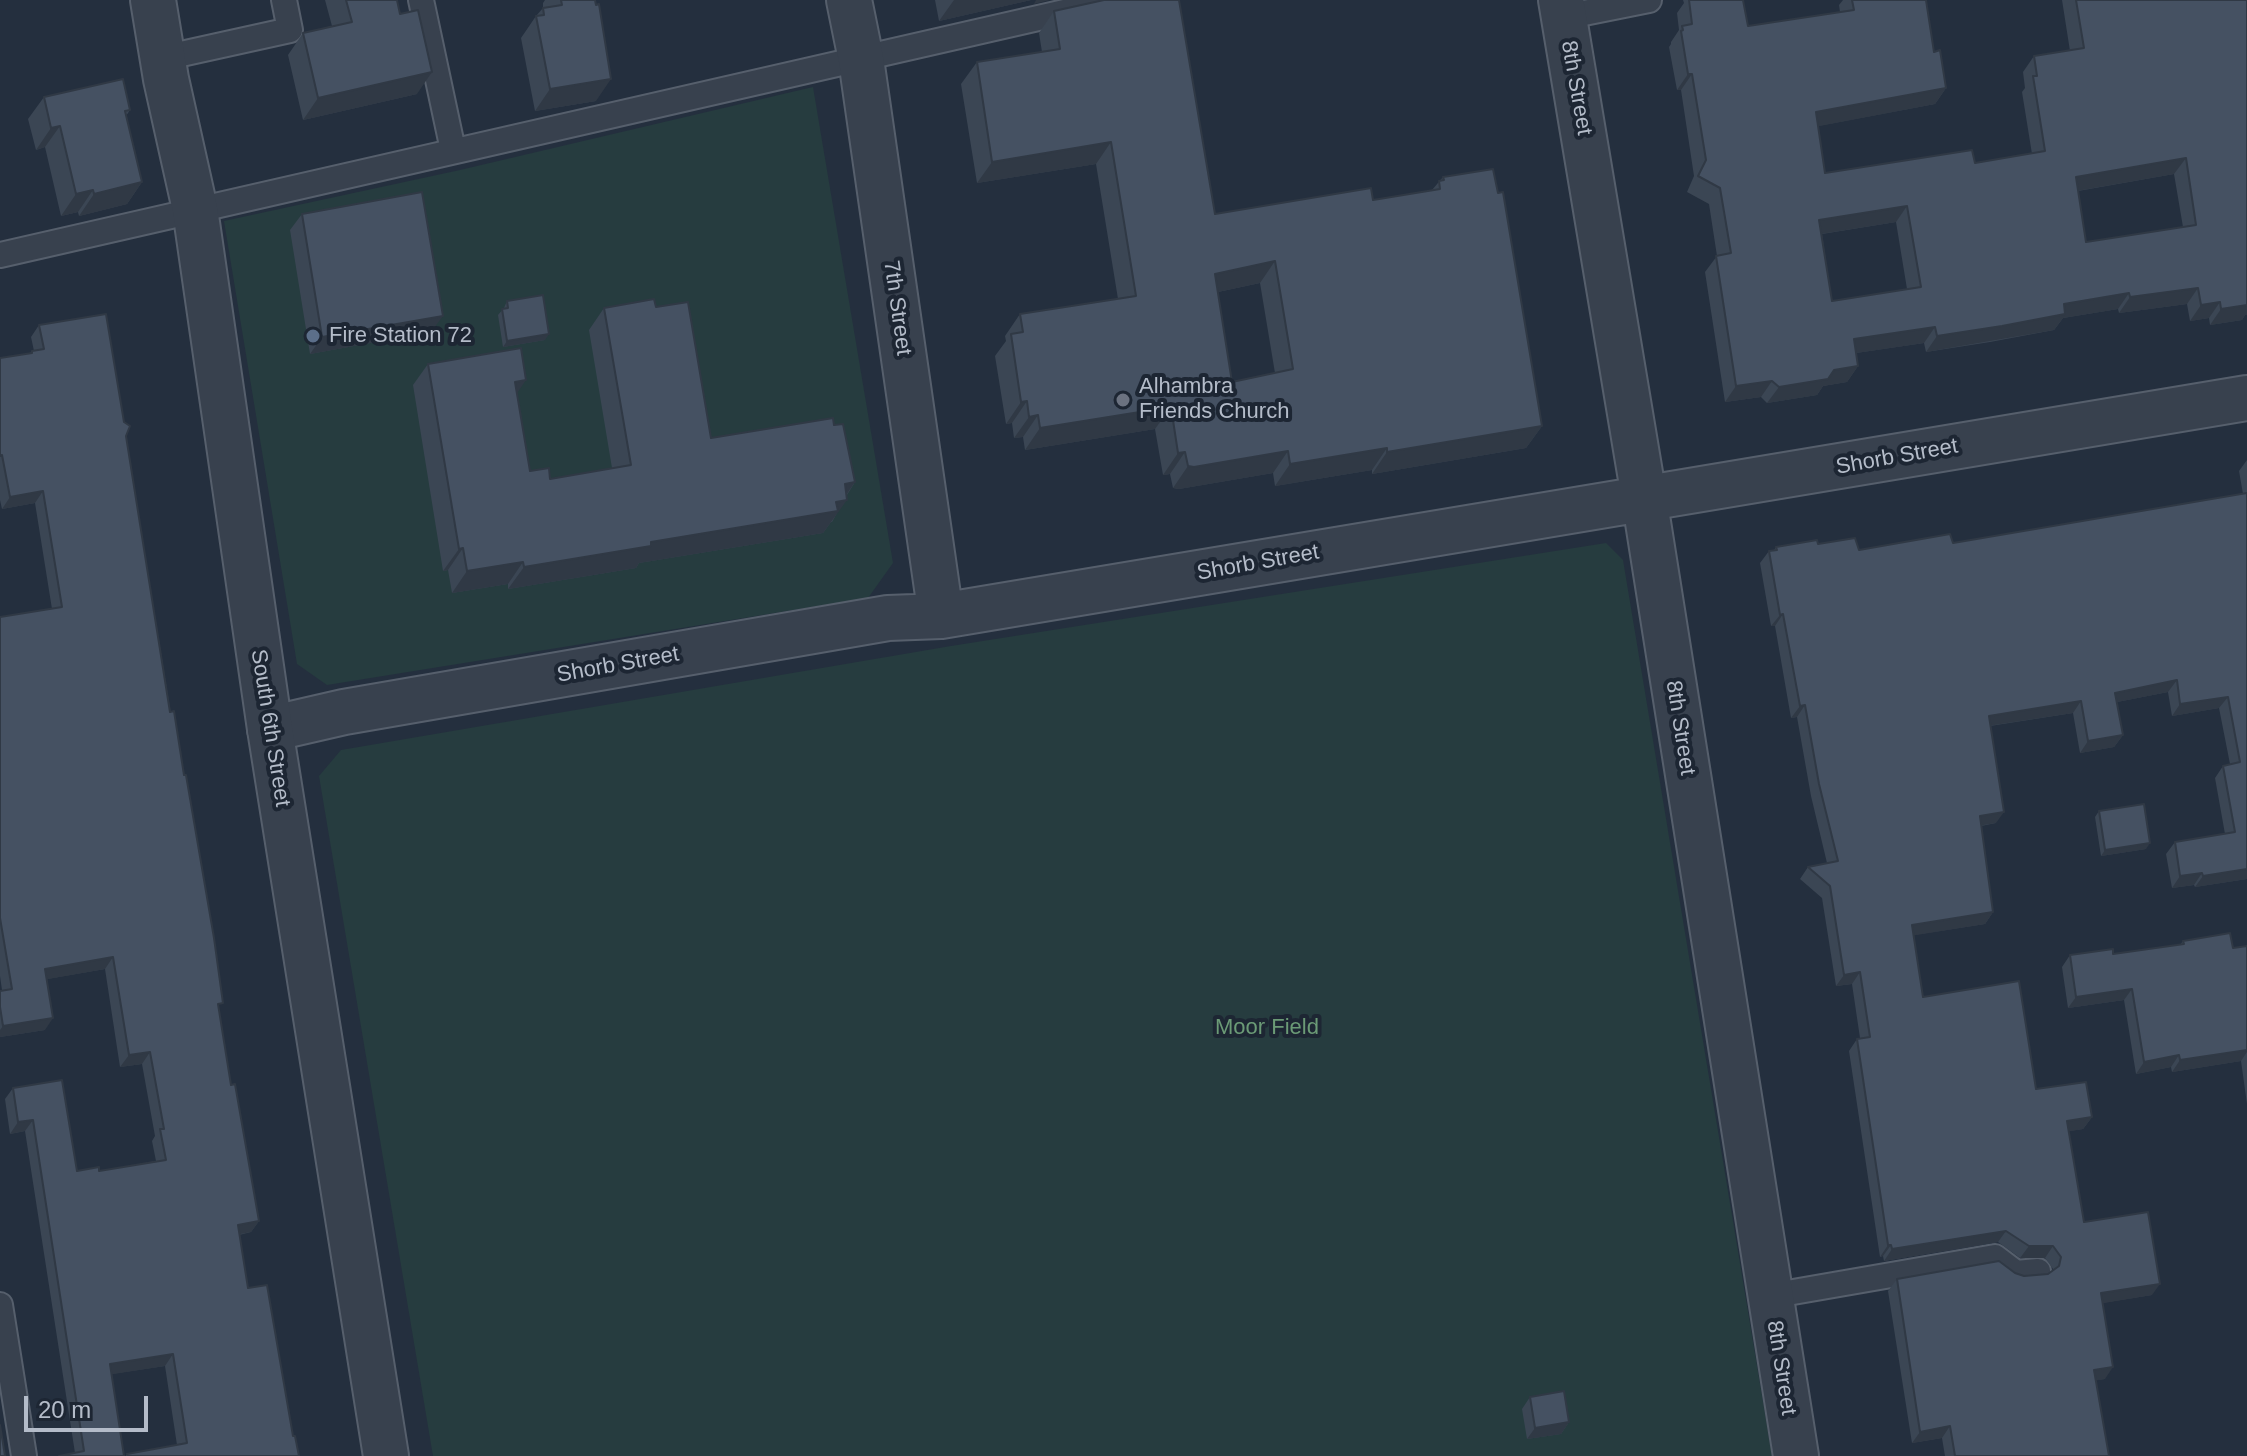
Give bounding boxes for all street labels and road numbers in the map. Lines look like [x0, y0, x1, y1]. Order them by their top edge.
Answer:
street label: 8th Street [1555, 39, 1597, 137]
street label: 7th Street [877, 259, 917, 357]
street label: Shorb Street [1834, 433, 1960, 481]
street label: Shorb Street [1195, 539, 1321, 587]
street label: Shorb Street [555, 641, 681, 689]
street label: South 6th Street [245, 647, 295, 809]
street label: 8th Street [1660, 679, 1700, 777]
street label: 8th Street [1761, 1319, 1801, 1417]

